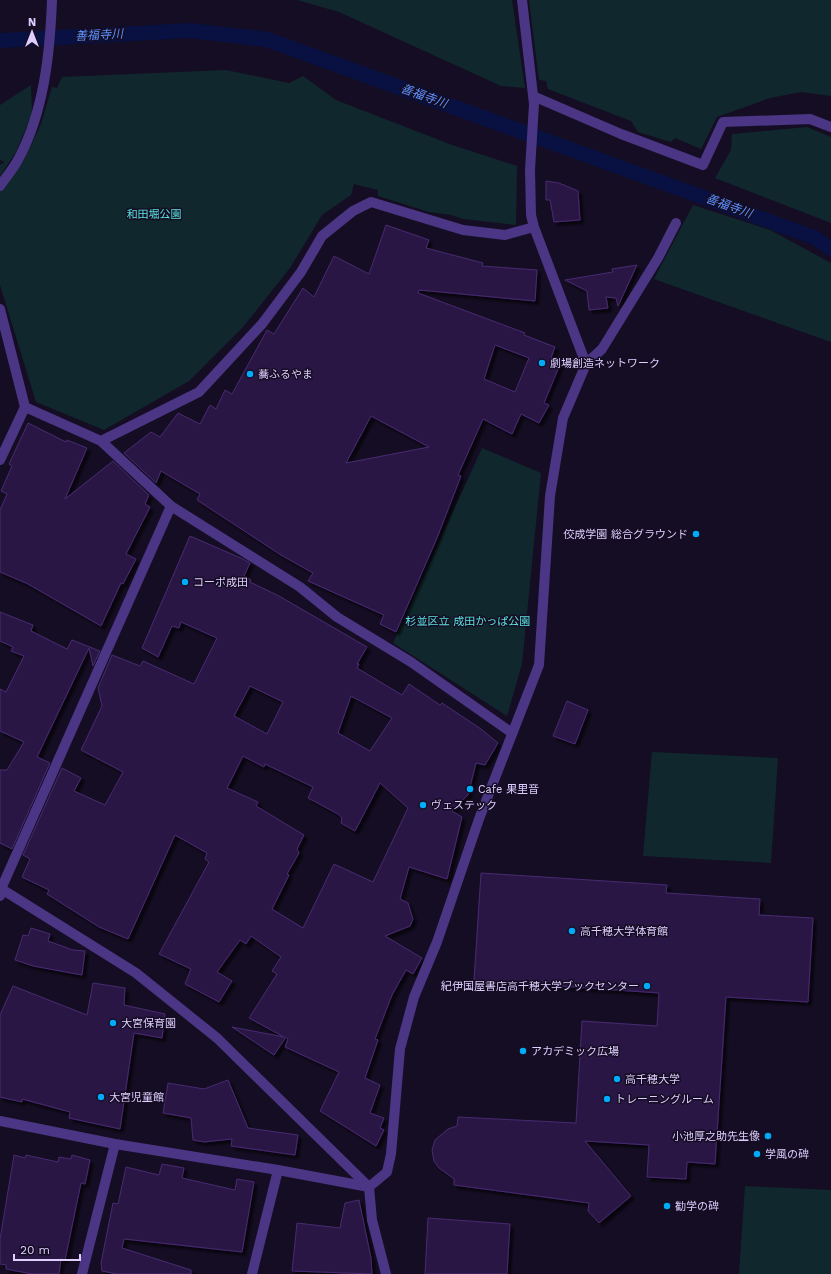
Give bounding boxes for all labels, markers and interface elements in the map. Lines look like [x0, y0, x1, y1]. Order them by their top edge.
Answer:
north arrow [12, 12, 52, 52]
text: N [28, 16, 36, 29]
water label: 善福寺川 [75, 27, 125, 43]
water label: 善福寺川 [399, 81, 451, 111]
water label: 善福寺川 [704, 191, 756, 221]
park label: 和田堀公園 [127, 208, 182, 221]
place label: 劇場創造ネットワーク [550, 357, 660, 370]
marker: 劇場創造ネットワーク [537, 358, 547, 368]
place label: 蕎ふるやま [258, 368, 313, 381]
marker: 蕎ふるやま [245, 369, 255, 379]
place label: 佼成学園 総合グラウンド [563, 528, 688, 541]
marker: 佼成学園 総合グラウンド [691, 529, 701, 539]
place label: コーポ成田 [193, 576, 248, 589]
marker: コーポ成田 [180, 577, 190, 587]
park label: 杉並区立 成田かっぱ公園 [406, 615, 530, 628]
place label: Cafe 果里音 [478, 783, 539, 796]
marker: Cafe 果里音 [465, 784, 475, 794]
place label: ヴェステック [431, 799, 497, 812]
marker: ヴェステック [418, 800, 428, 810]
place label: 高千穂大学体育館 [580, 925, 668, 938]
marker: 高千穂大学体育館 [567, 926, 577, 936]
place label: 紀伊国屋書店高千穂大学ブックセンター [441, 980, 639, 993]
marker: 紀伊国屋書店高千穂大学ブックセンター [642, 981, 652, 991]
place label: 大宮保育園 [121, 1017, 176, 1030]
marker: 大宮保育園 [108, 1018, 118, 1028]
place label: アカデミック広場 [531, 1045, 619, 1058]
marker: アカデミック広場 [518, 1046, 528, 1056]
place label: 高千穂大学 [625, 1073, 680, 1086]
marker: 高千穂大学 [612, 1074, 622, 1084]
place label: 大宮児童館 [109, 1091, 164, 1104]
marker: 大宮児童館 [96, 1092, 106, 1102]
place label: トレーニングルーム [615, 1093, 714, 1106]
marker: トレーニングルーム [602, 1094, 612, 1104]
place label: 小池厚之助先生像 [672, 1130, 760, 1143]
marker: 小池厚之助先生像 [763, 1131, 773, 1141]
place label: 学風の碑 [765, 1148, 809, 1161]
marker: 学風の碑 [752, 1149, 762, 1159]
place label: 勧学の碑 [675, 1200, 719, 1213]
marker: 勧学の碑 [662, 1201, 672, 1211]
scale bar [14, 1236, 80, 1262]
text: 20 m [20, 1243, 50, 1257]

